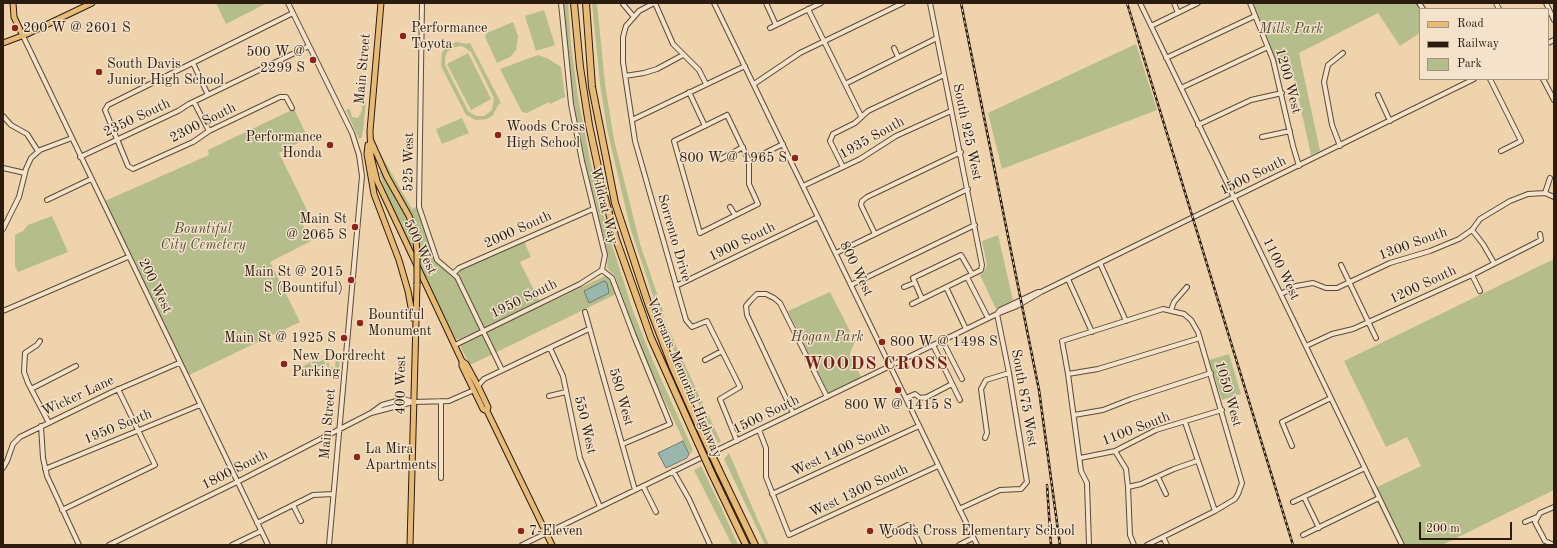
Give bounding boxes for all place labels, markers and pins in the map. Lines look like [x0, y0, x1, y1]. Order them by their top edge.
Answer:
place label: 200 W @ 2601 S [23, 20, 131, 36]
place label: Performance Toyota [411, 20, 487, 52]
marker: 200 W @ 2601 S [10, 23, 20, 33]
marker: Performance Toyota [398, 31, 408, 41]
place label: 500 W @ 2299 S [246, 44, 305, 76]
marker: 500 W @ 2299 S [308, 55, 318, 65]
place label: South Davis Junior High School [107, 56, 224, 88]
marker: South Davis Junior High School [94, 67, 104, 77]
place label: Woods Cross High School [506, 119, 585, 152]
place label: Performance Honda [246, 129, 322, 162]
marker: Woods Cross High School [493, 130, 503, 140]
marker: Performance Honda [325, 140, 335, 150]
place label: 800 W @ 1965 S [679, 150, 787, 166]
marker: 800 W @ 1965 S [790, 153, 800, 163]
place label: Main St @ 2065 S [287, 211, 347, 244]
marker: Main St @ 2065 S [350, 222, 360, 232]
place label: Main St @ 2015 S (Bountiful) [244, 264, 343, 296]
marker: Main St @ 2015 S (Bountiful) [346, 275, 356, 285]
place label: Bountiful Monument [368, 307, 432, 340]
marker: Bountiful Monument [355, 318, 365, 328]
place label: Main St @ 1925 S [224, 330, 336, 346]
marker: Main St @ 1925 S [339, 333, 349, 343]
place label: 800 W @ 1498 S [890, 334, 998, 350]
marker: 800 W @ 1498 S [877, 337, 887, 347]
place label: New Dordrecht Parking [292, 348, 386, 380]
marker: New Dordrecht Parking [279, 359, 289, 369]
marker: 800 W @ 1415 S [893, 385, 903, 395]
place label: 800 W @ 1415 S [844, 397, 952, 413]
place label: La Mira Apartments [365, 441, 437, 474]
marker: La Mira Apartments [352, 452, 362, 462]
place label: 7-Eleven [529, 523, 583, 539]
place label: Woods Cross Elementary School [878, 523, 1075, 539]
marker: 7-Eleven [516, 526, 526, 536]
marker: Woods Cross Elementary School [865, 526, 875, 536]

